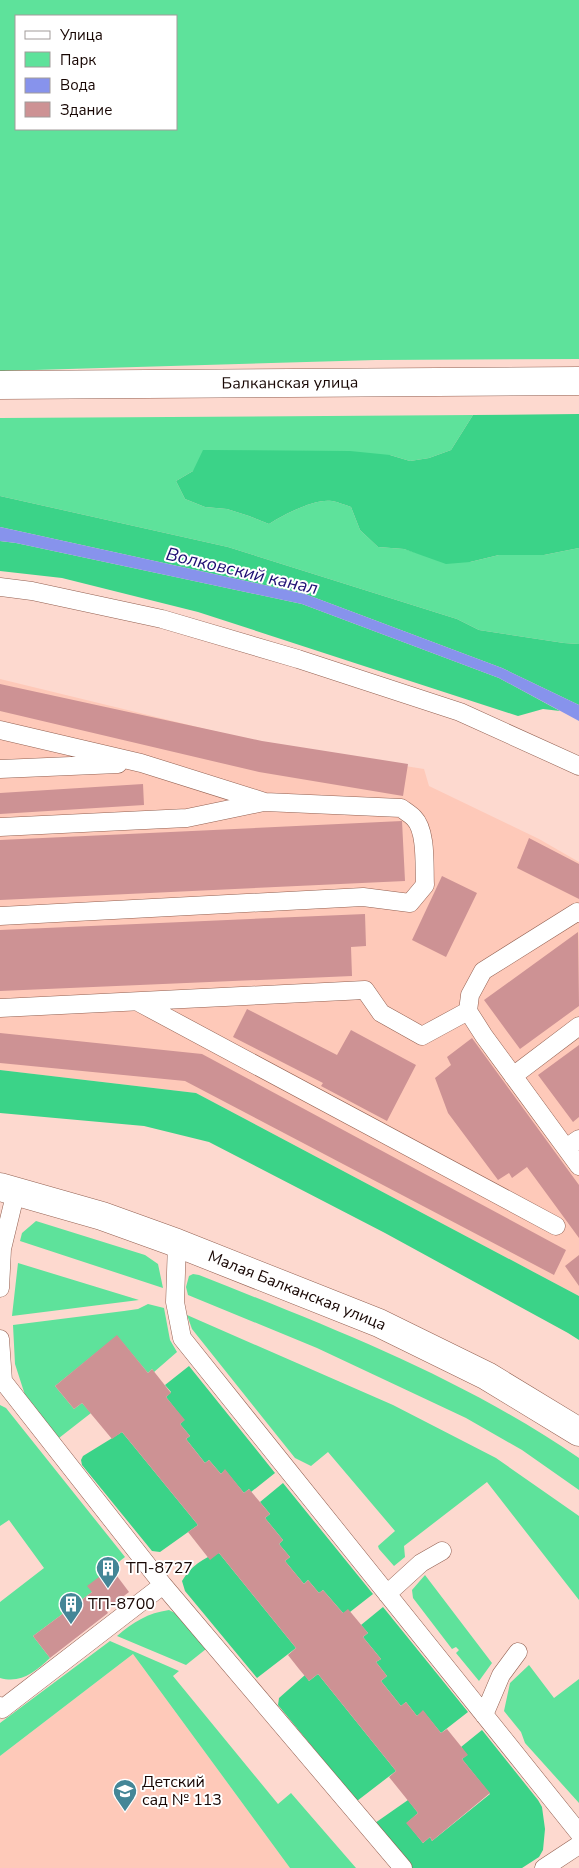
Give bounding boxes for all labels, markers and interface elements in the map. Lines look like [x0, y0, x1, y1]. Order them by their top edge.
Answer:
legend [15, 15, 178, 130]
text: Улица [59, 25, 103, 45]
text: Парк [60, 50, 96, 70]
text: Вода [60, 75, 96, 95]
text: Здание [60, 100, 112, 120]
street label: Балканская улица [221, 372, 358, 394]
water label: Волковский канал [164, 542, 320, 600]
street label: Малая Балканская улица [205, 1245, 390, 1336]
building icon: ТП-8727 [95, 1555, 121, 1589]
place label: ТП-8727 [126, 1557, 193, 1579]
building icon: ТП-8700 [58, 1591, 84, 1625]
place label: ТП-8700 [88, 1593, 155, 1615]
place label: Детский сад № 113 [142, 1771, 222, 1811]
school or university icon: Детский сад № 113 [112, 1778, 138, 1812]

